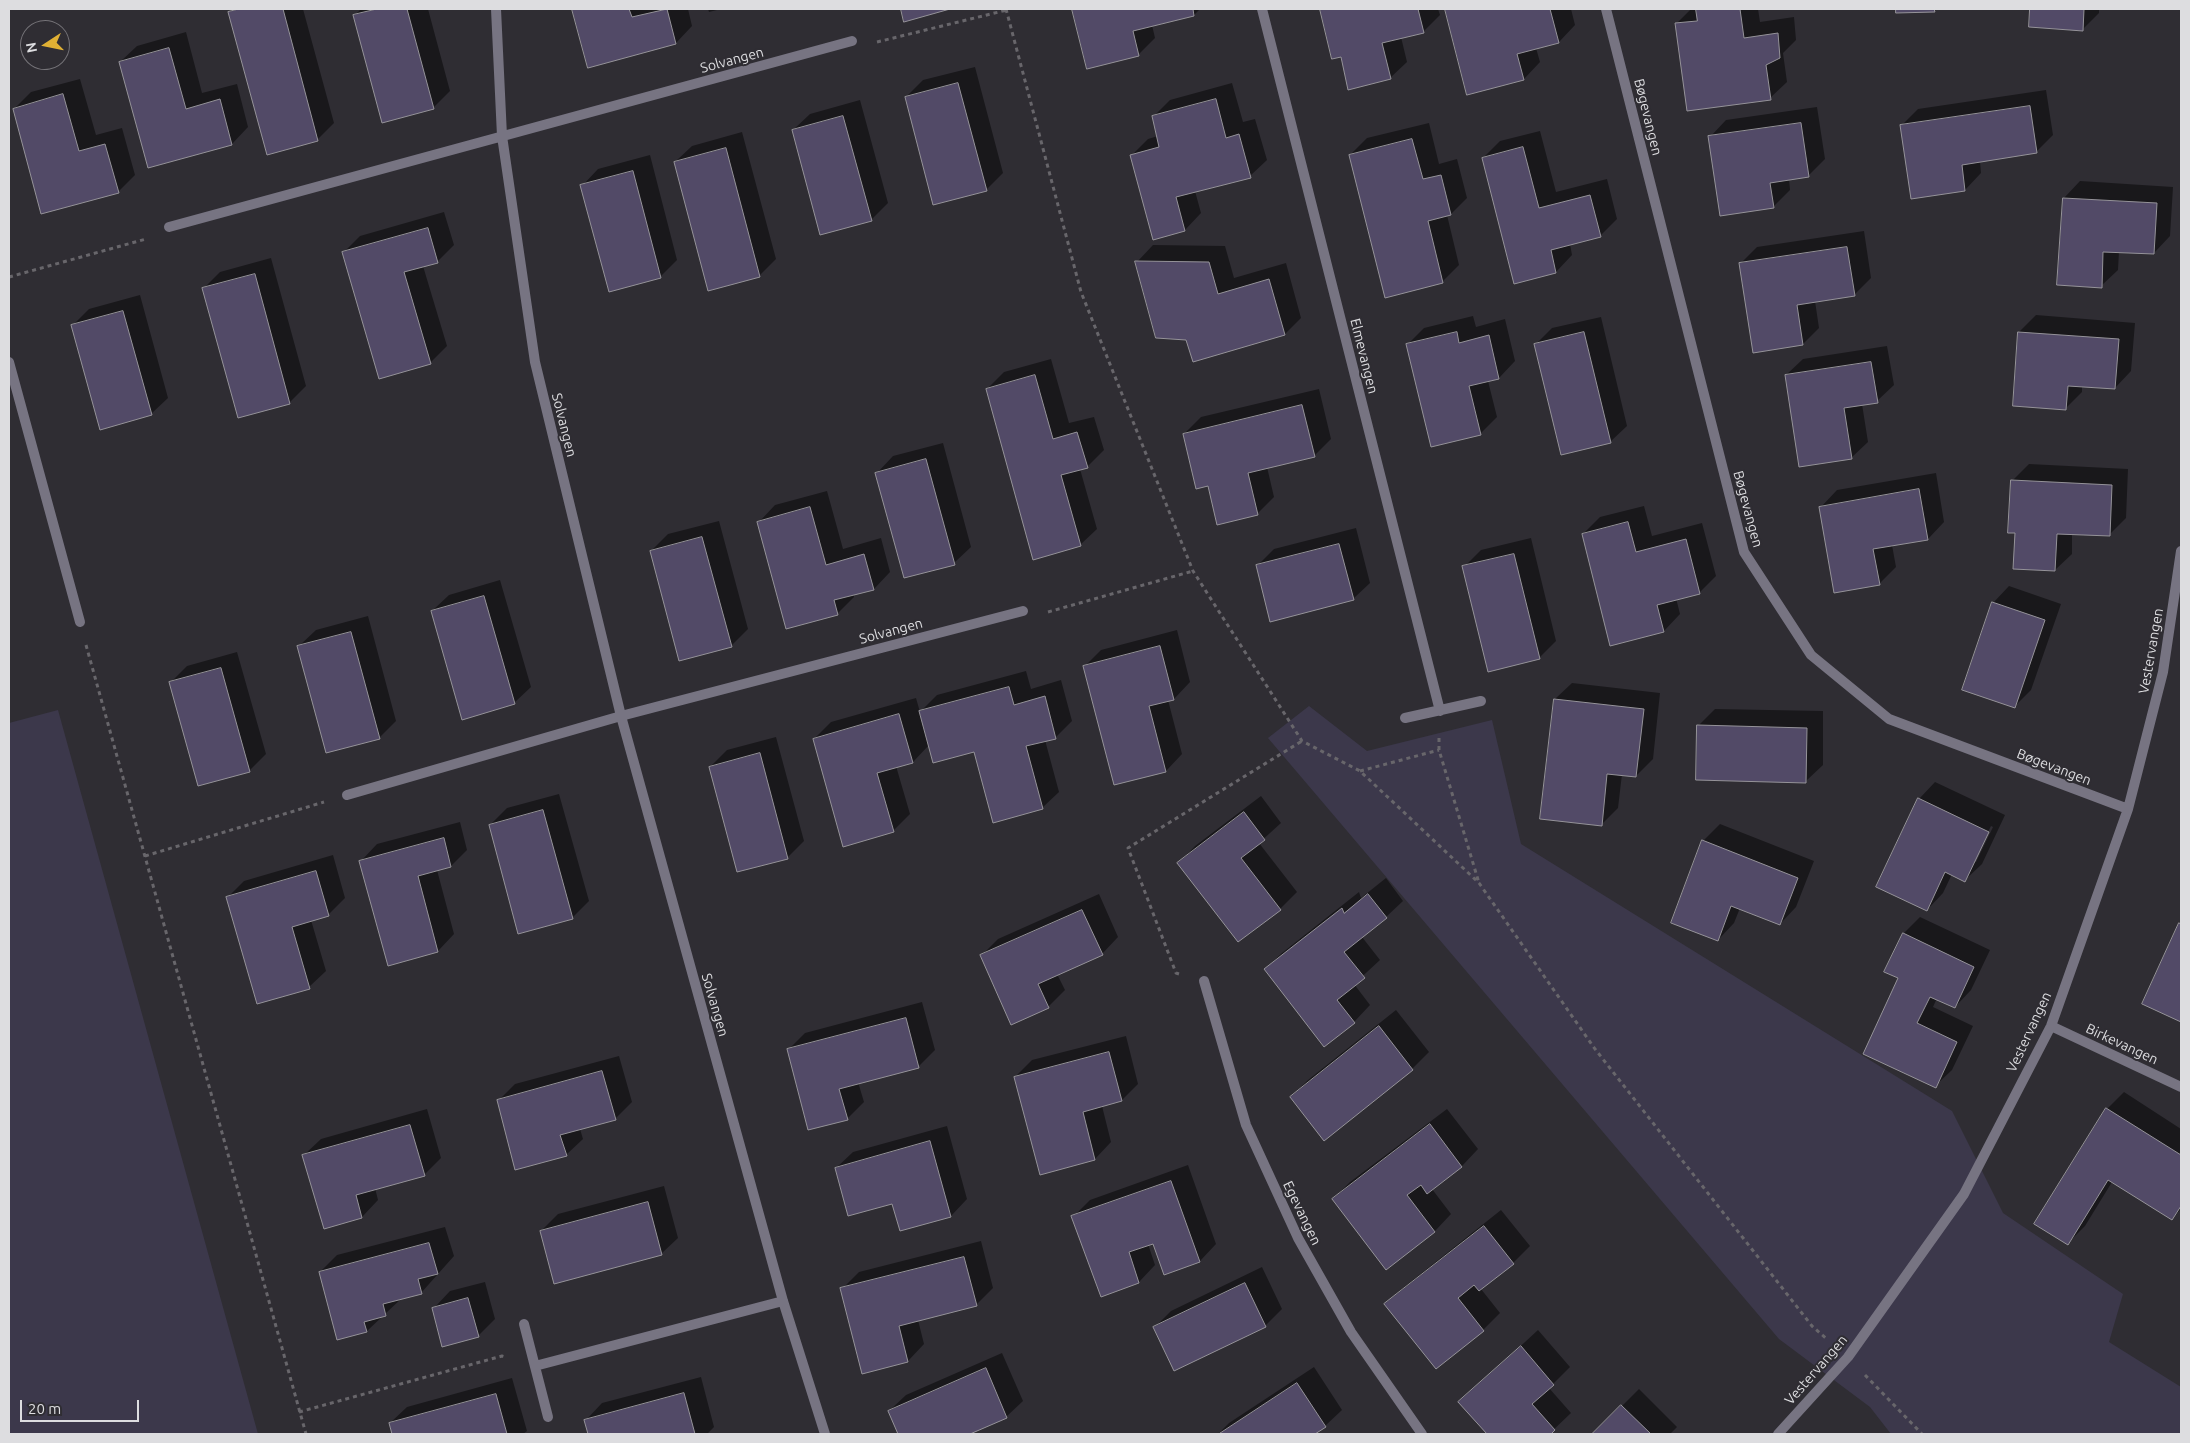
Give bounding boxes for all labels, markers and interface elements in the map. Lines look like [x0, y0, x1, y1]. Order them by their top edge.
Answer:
north arrow [20, 20, 70, 70]
text: N [22, 41, 40, 54]
street label: Solvangen [698, 43, 766, 77]
street label: Bøgevangen [1630, 77, 1666, 157]
street label: Elmevangen [1347, 317, 1381, 395]
street label: Solvangen [548, 391, 580, 459]
street label: Bøgevangen [1730, 469, 1766, 549]
street label: Vestervangen [2135, 607, 2167, 695]
street label: Solvangen [857, 614, 925, 648]
street label: Bøgevangen [2014, 745, 2094, 789]
street label: Solvangen [698, 971, 732, 1039]
street label: Vestervangen [2003, 989, 2055, 1075]
street label: Birkevangen [2083, 1020, 2161, 1068]
street label: Egevangen [1279, 1178, 1325, 1248]
street label: Vestervangen [1781, 1332, 1851, 1408]
scale bar [22, 1390, 141, 1422]
text: 20 m [28, 1400, 61, 1417]

